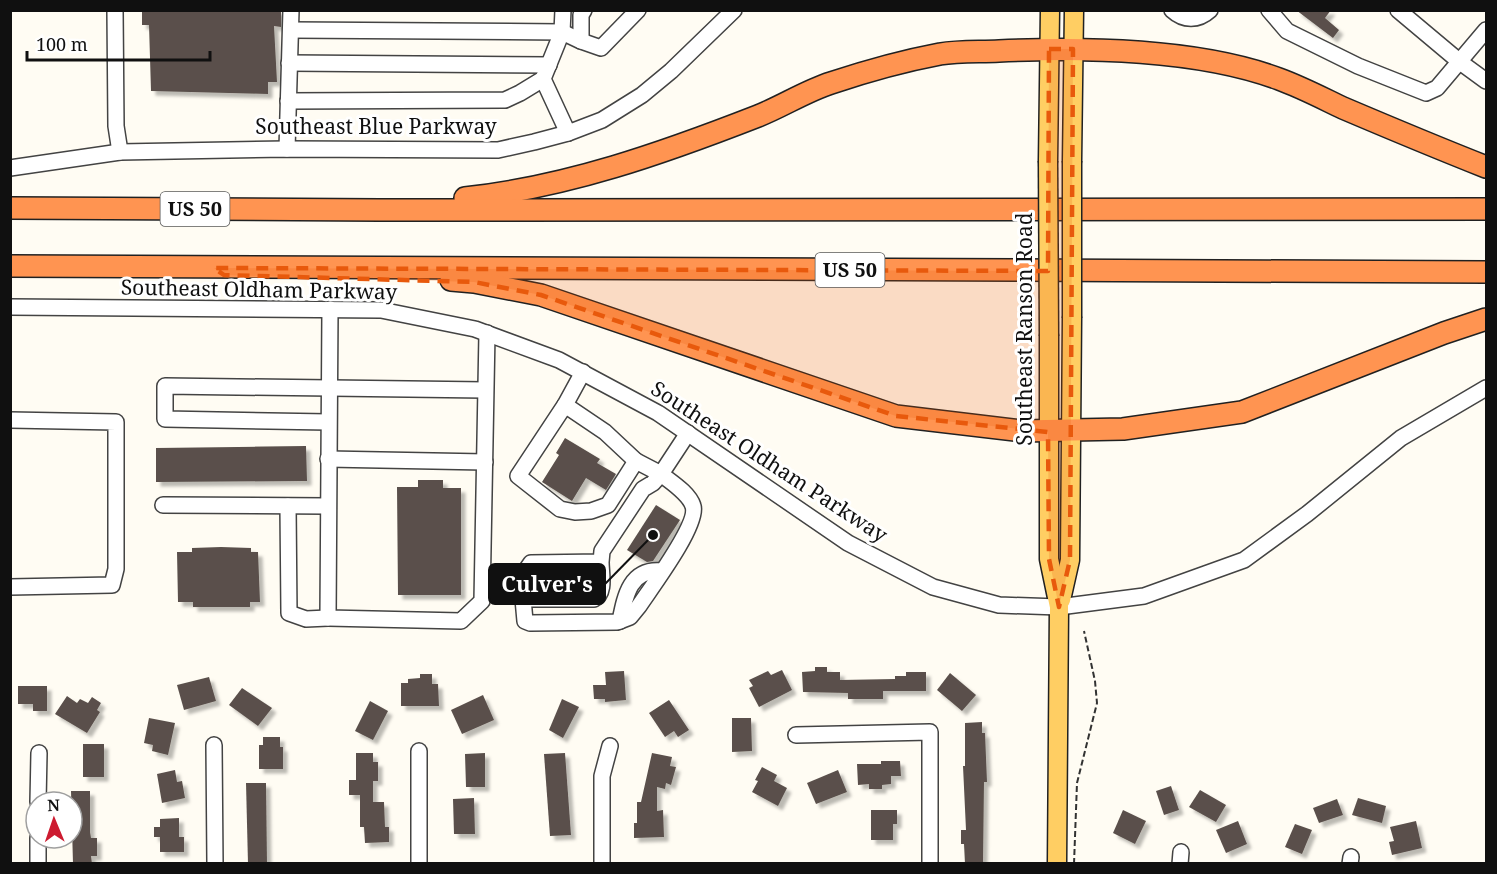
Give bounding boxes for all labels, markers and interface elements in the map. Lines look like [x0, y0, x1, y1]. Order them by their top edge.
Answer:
scale bar [27, 24, 210, 62]
text: 100 m [36, 32, 88, 56]
street label: Southeast Blue Parkway [255, 112, 497, 140]
road number: US 50 [160, 192, 230, 226]
street label: Southeast Ranson Road [1010, 212, 1038, 446]
road number: US 50 [816, 253, 884, 287]
street label: Southeast Oldham Parkway [121, 273, 398, 305]
street label: Southeast Oldham Parkway [646, 374, 893, 548]
callout: Culver's [489, 564, 605, 604]
text: Culver's [501, 568, 593, 598]
north arrow [24, 790, 84, 850]
text: N [47, 794, 61, 816]

